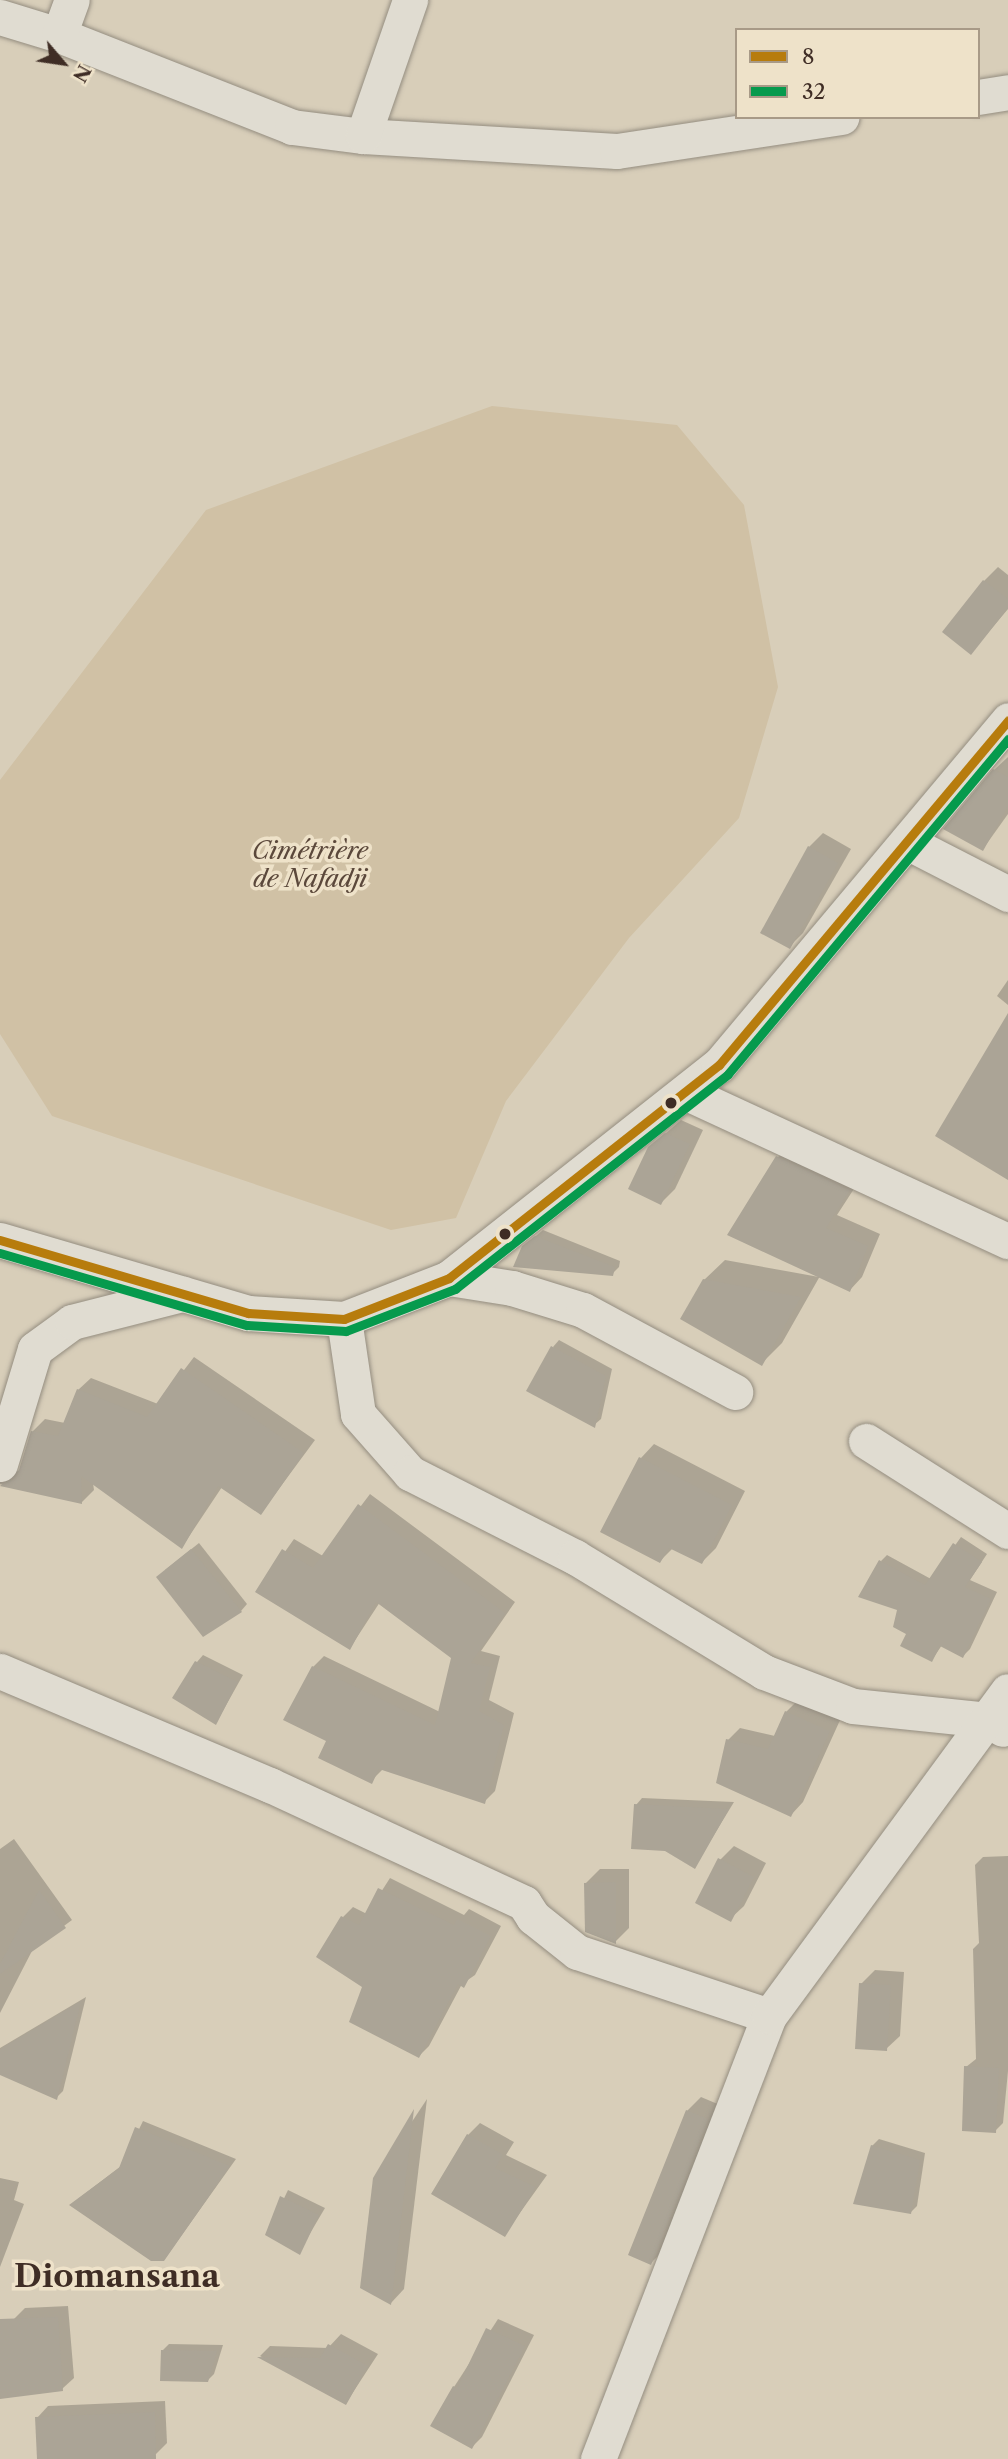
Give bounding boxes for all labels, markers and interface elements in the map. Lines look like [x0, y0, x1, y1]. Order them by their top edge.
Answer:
north arrow [28, 28, 98, 98]
legend [735, 28, 980, 119]
text: 8 [802, 44, 814, 69]
text: N [68, 61, 96, 86]
text: 32 [802, 79, 826, 104]
park label: Cimétrière de Nafadji [252, 837, 368, 893]
unlabelled marker [664, 1096, 678, 1110]
unlabelled marker [498, 1227, 512, 1241]
district label: Diomansana [14, 2257, 220, 2295]

